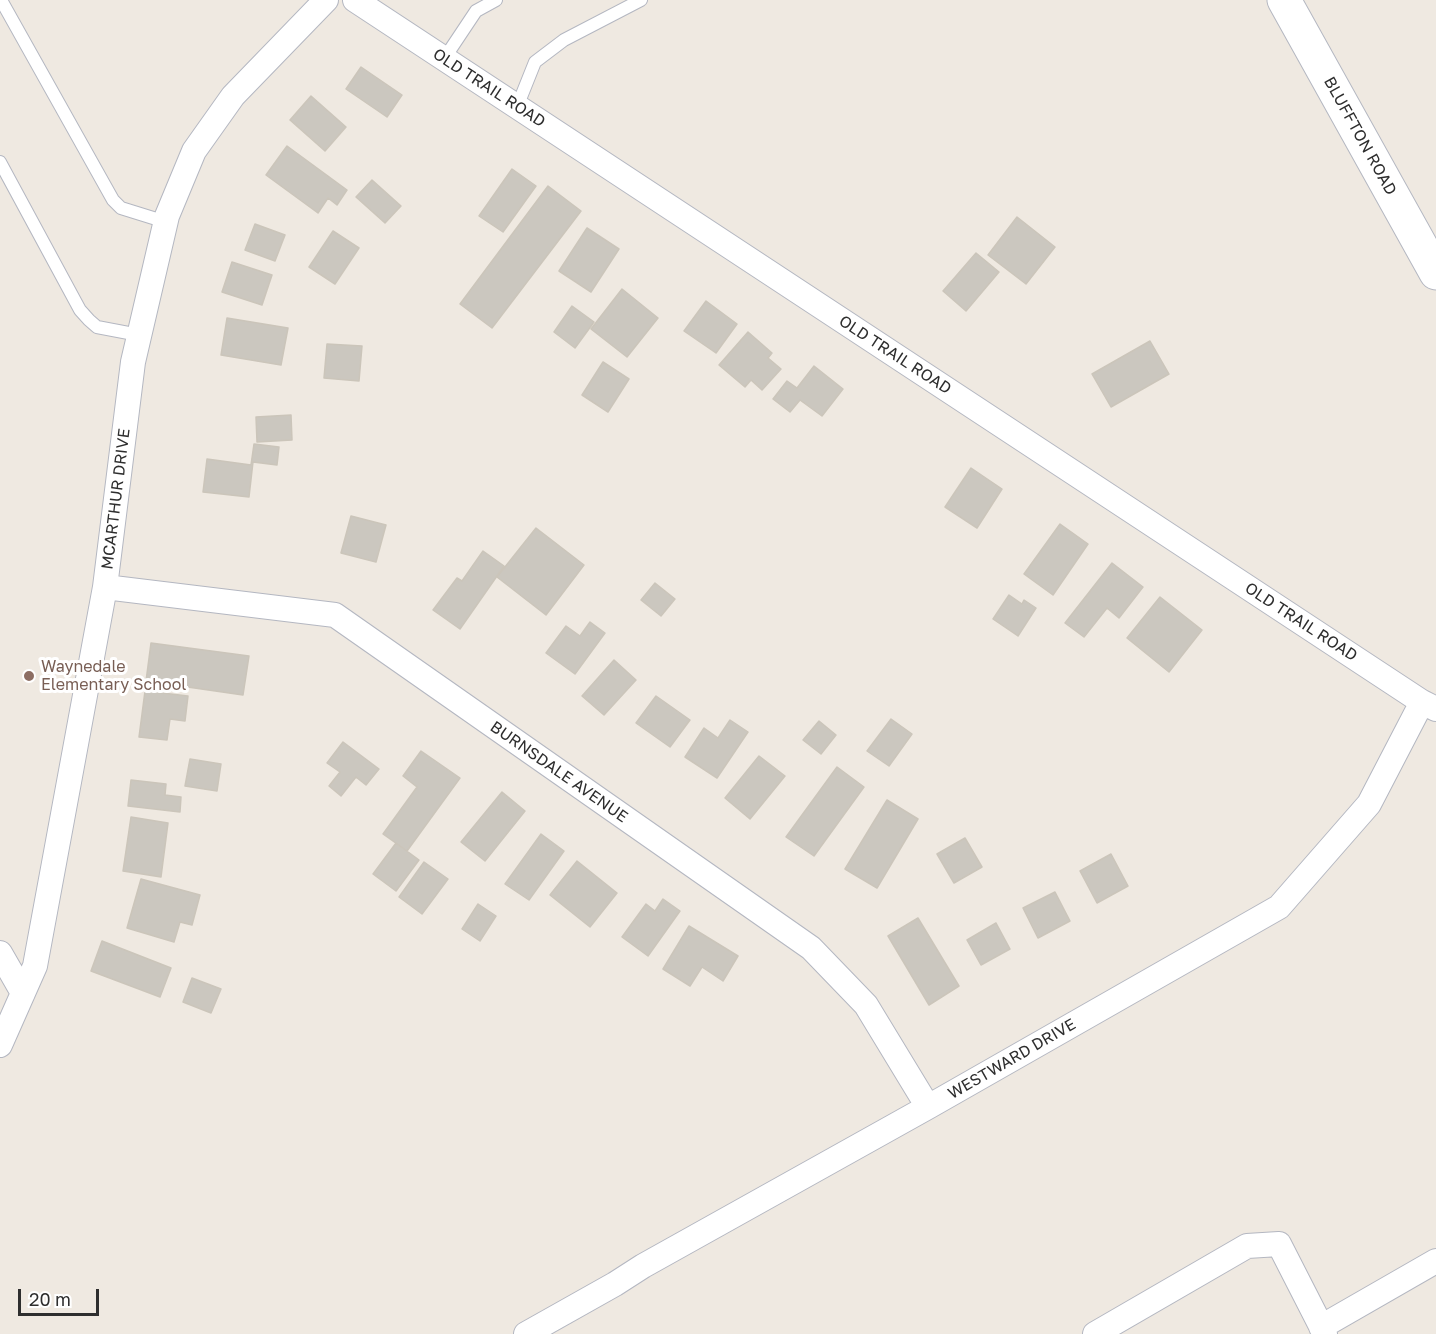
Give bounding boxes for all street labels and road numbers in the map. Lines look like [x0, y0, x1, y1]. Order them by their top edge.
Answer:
street label: OLD TRAIL ROAD [429, 45, 549, 131]
street label: BLUFFTON ROAD [1320, 73, 1400, 199]
street label: OLD TRAIL ROAD [835, 312, 955, 398]
street label: MCARTHUR DRIVE [98, 427, 134, 571]
street label: OLD TRAIL ROAD [1241, 579, 1361, 665]
street label: BURNSDALE AVENUE [487, 717, 631, 827]
street label: WESTWARD DRIVE [945, 1015, 1079, 1103]

